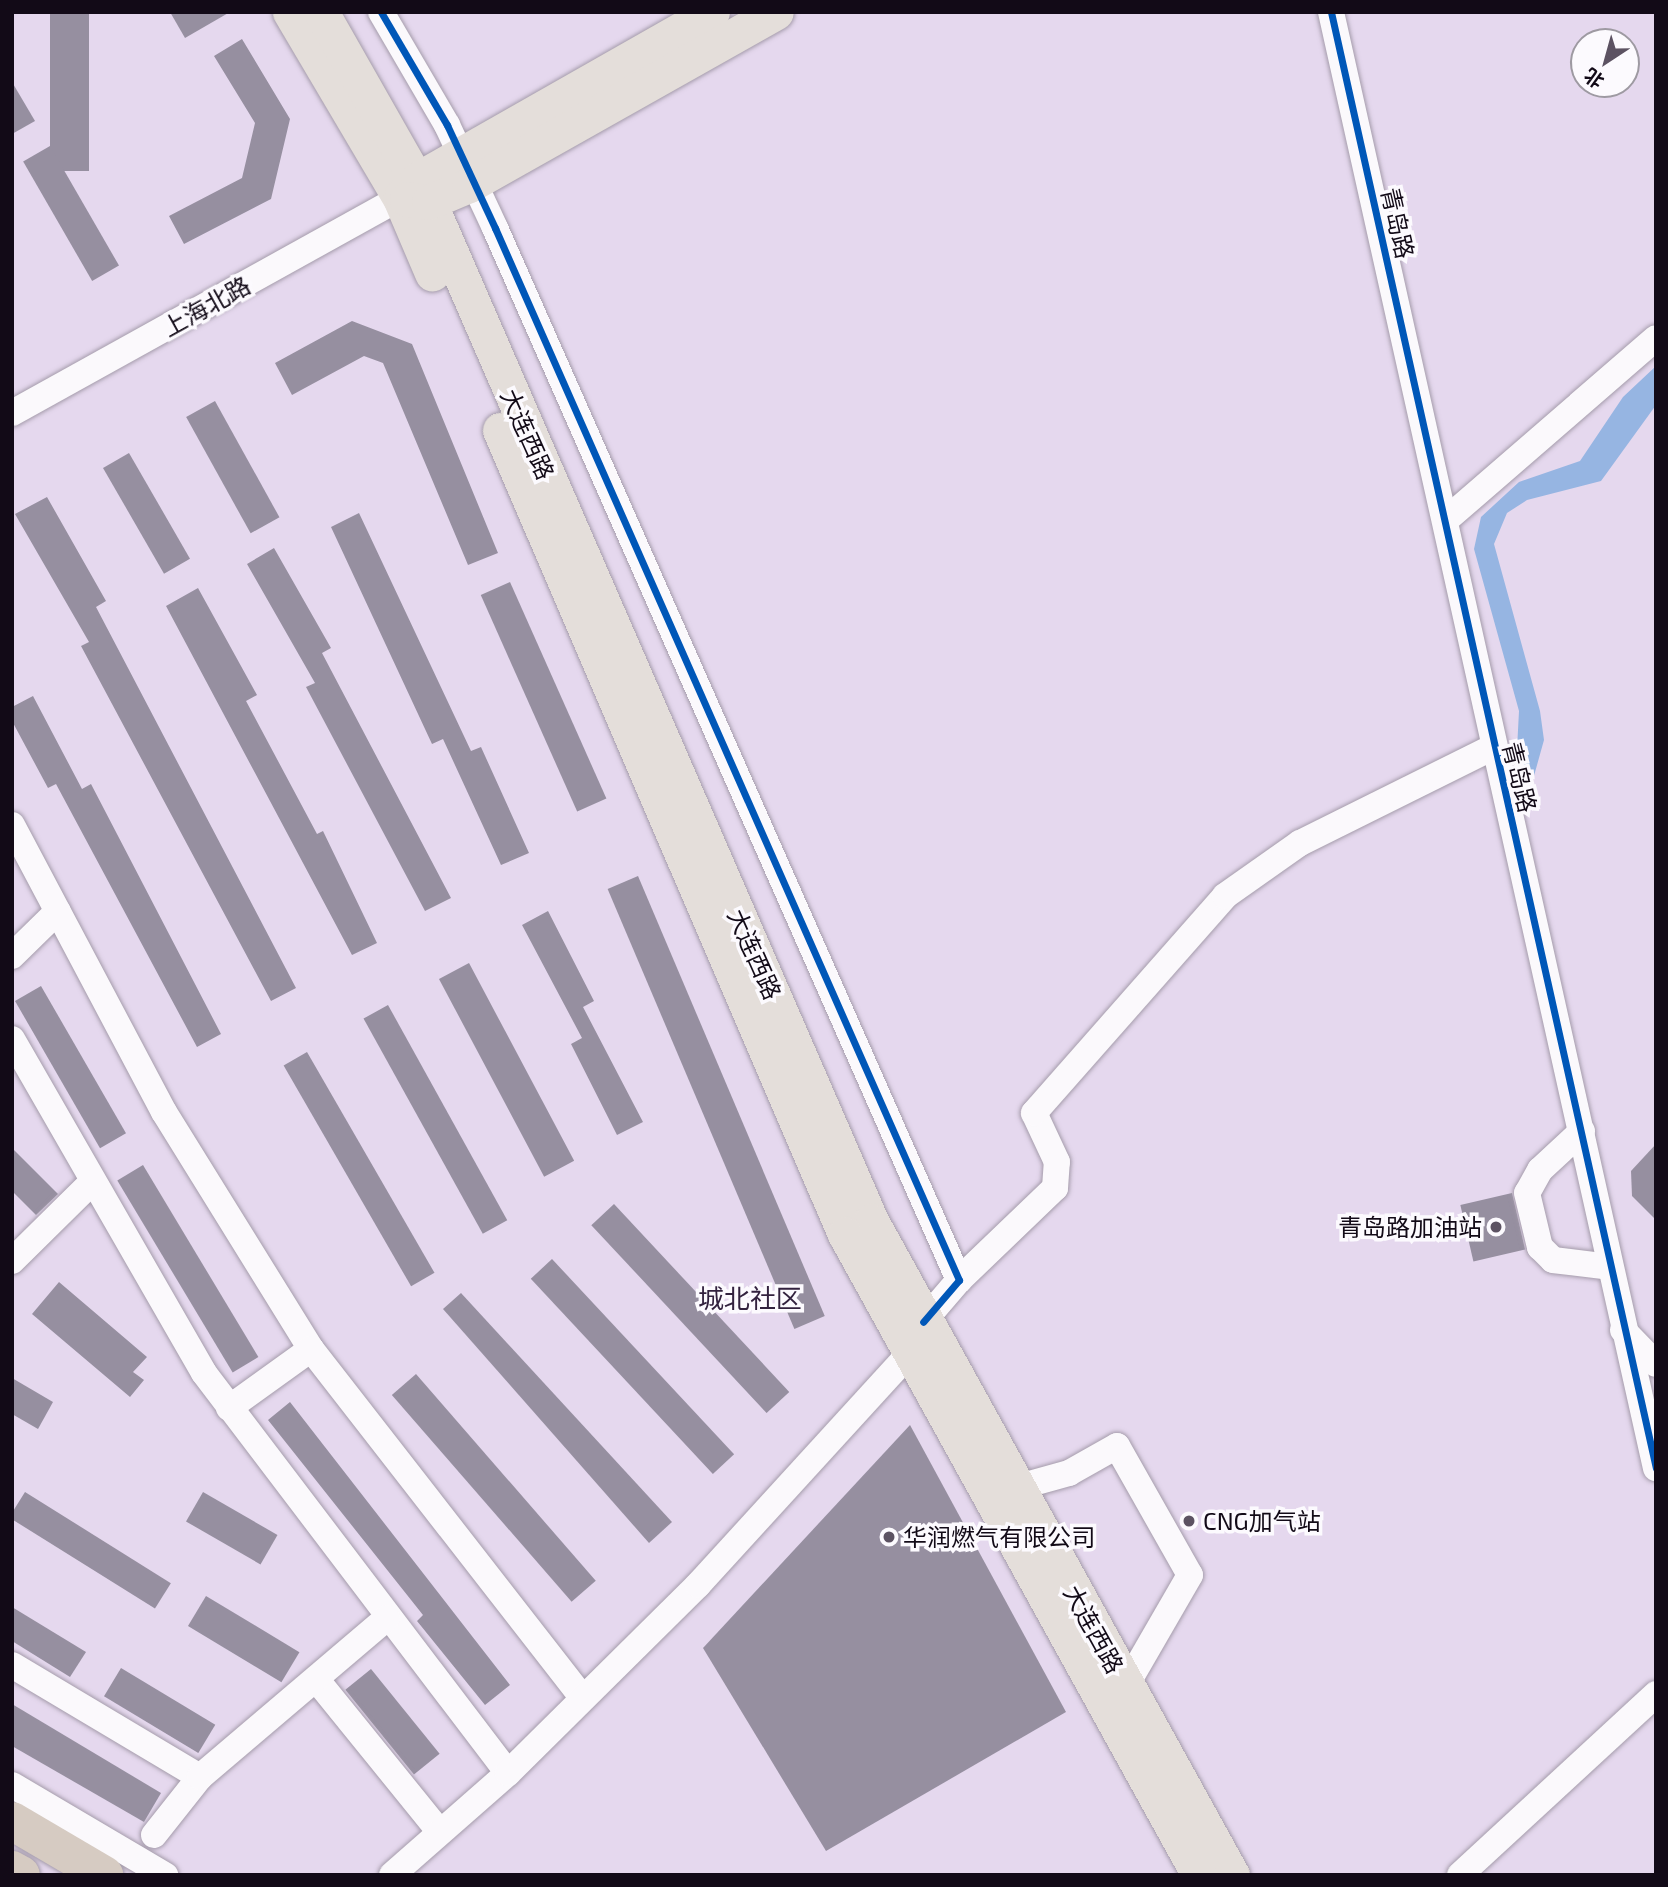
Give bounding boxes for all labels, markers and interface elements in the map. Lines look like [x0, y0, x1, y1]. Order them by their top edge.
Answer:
north arrow [1570, 28, 1640, 98]
text: 北 [1579, 64, 1608, 94]
street label: 青岛路 [1376, 185, 1420, 261]
street label: 上海北路 [157, 270, 255, 342]
street label: 大连西路 [495, 384, 561, 484]
street label: 青岛路 [1497, 739, 1543, 815]
street label: 大连西路 [722, 904, 788, 1004]
place label: 青岛路加油站 [1338, 1213, 1482, 1241]
marker: 青岛路加油站 [1488, 1219, 1504, 1235]
district label: 城北社区 [698, 1282, 802, 1314]
place label: CNG加气站 [1203, 1507, 1321, 1535]
marker: CNG加气站 [1181, 1513, 1197, 1529]
place label: 华润燃气有限公司 [903, 1523, 1095, 1551]
marker: 华润燃气有限公司 [881, 1529, 897, 1545]
street label: 大连西路 [1058, 1580, 1130, 1678]

